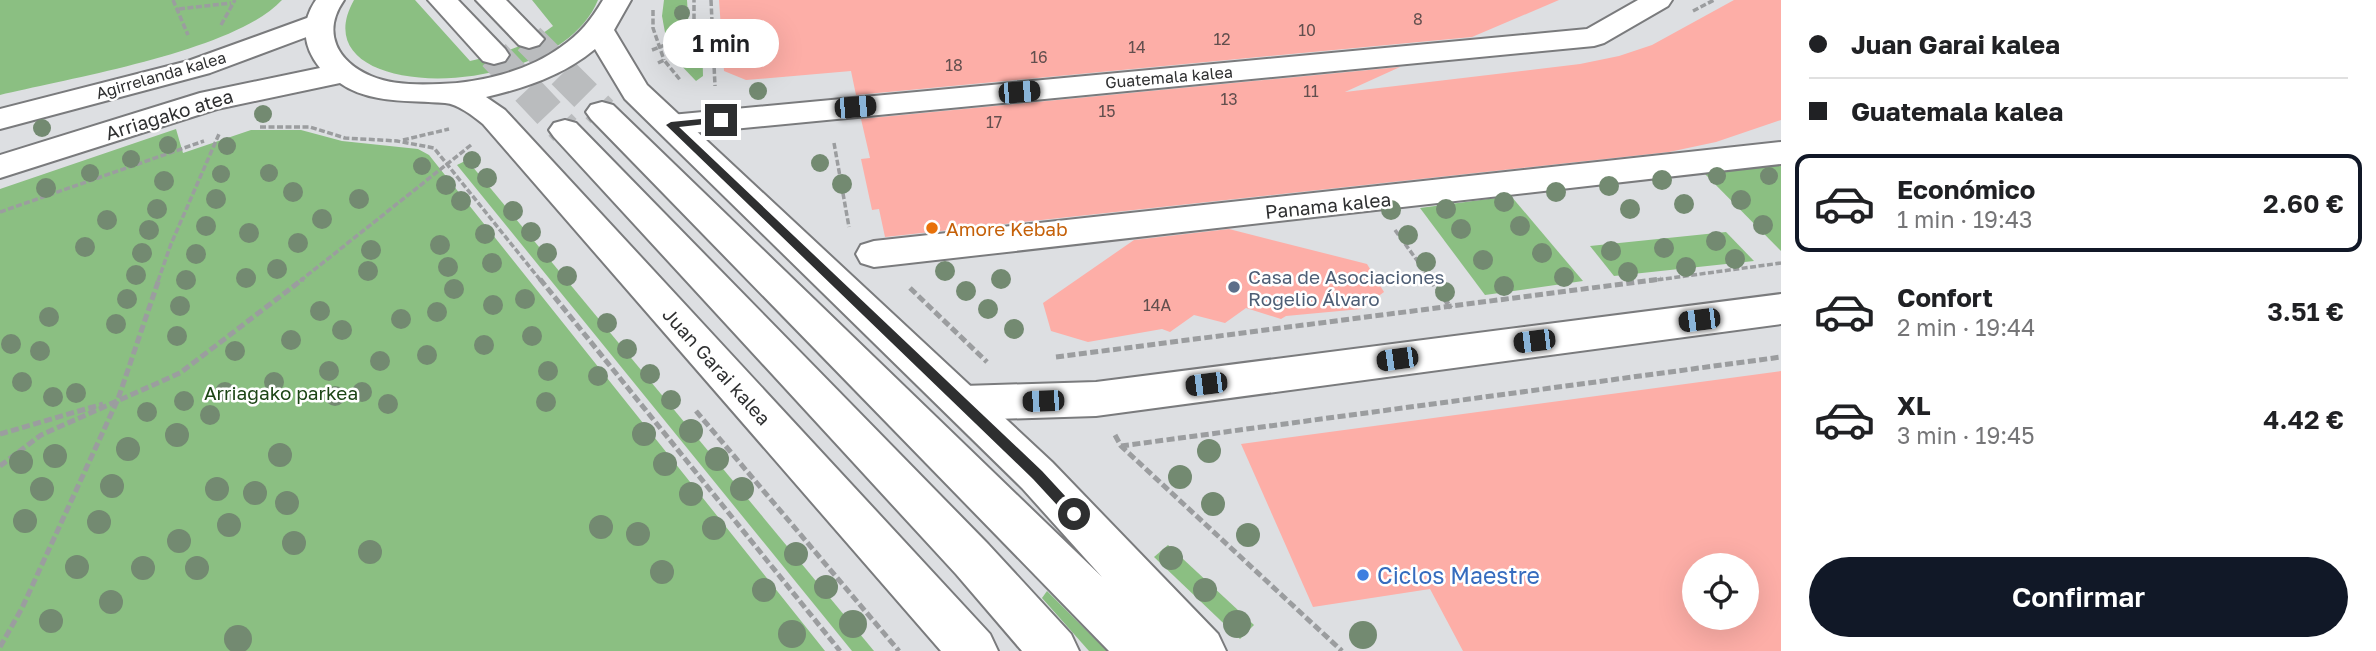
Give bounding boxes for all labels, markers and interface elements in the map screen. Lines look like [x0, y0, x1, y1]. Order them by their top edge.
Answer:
house number: 8 [1413, 9, 1423, 29]
callout: 1 min [663, 18, 779, 68]
house number: 10 [1298, 20, 1316, 40]
text: 1 min [692, 29, 750, 57]
house number: 12 [1213, 29, 1231, 49]
text: Juan Garai kalea [1851, 29, 2060, 60]
house number: 14 [1128, 37, 1146, 57]
street label: Agirrelanda kalea [94, 47, 228, 103]
house number: 16 [1030, 47, 1048, 67]
house number: 18 [945, 55, 963, 75]
street label: Guatemala kalea [1104, 61, 1234, 93]
car [998, 80, 1041, 104]
house number: 11 [1303, 81, 1319, 101]
street label: Arriagako atea [102, 84, 236, 144]
house number: 13 [1220, 89, 1238, 109]
car [834, 95, 877, 119]
text: Guatemala kalea [1851, 96, 2063, 127]
house number: 15 [1098, 101, 1116, 121]
route end [705, 104, 737, 136]
house number: 17 [986, 112, 1002, 132]
icon: car [1813, 172, 1876, 235]
text: Económico [1897, 174, 2035, 205]
street label: Panama kalea [1264, 187, 1392, 223]
text: 2.60 € [2263, 188, 2344, 219]
text: 1 min · 19:43 [1897, 205, 2032, 233]
place label: Amore Kebab [946, 217, 1068, 240]
marker: Amore Kebab [924, 220, 940, 236]
place label: Casa de Asociaciones Rogelio Álvaro [1248, 265, 1445, 310]
marker: Casa de Asociaciones Rogelio Álvaro [1226, 279, 1242, 295]
icon: car [1813, 280, 1876, 343]
text: Confort [1897, 282, 1993, 313]
house number: 14A [1143, 295, 1171, 315]
text: 3.51 € [2267, 296, 2344, 327]
street label: Juan Garai kalea [658, 303, 776, 429]
car [1677, 307, 1722, 333]
text: 2 min · 19:44 [1897, 313, 2035, 341]
car [1512, 328, 1557, 354]
car [1375, 346, 1420, 372]
car [1184, 371, 1229, 397]
park label: Arriagako parkea [204, 381, 358, 404]
icon: car [1813, 388, 1876, 451]
car [1022, 390, 1065, 412]
text: XL [1897, 390, 1931, 421]
text: 4.42 € [2263, 404, 2344, 435]
text: 3 min · 19:45 [1897, 421, 2035, 449]
route start [1058, 498, 1090, 530]
map controls [1682, 553, 1759, 630]
button: locate [1682, 553, 1759, 630]
button: Confirmar [1809, 557, 2348, 637]
place label: Ciclos Maestre [1377, 561, 1540, 589]
marker: Ciclos Maestre [1355, 567, 1371, 583]

